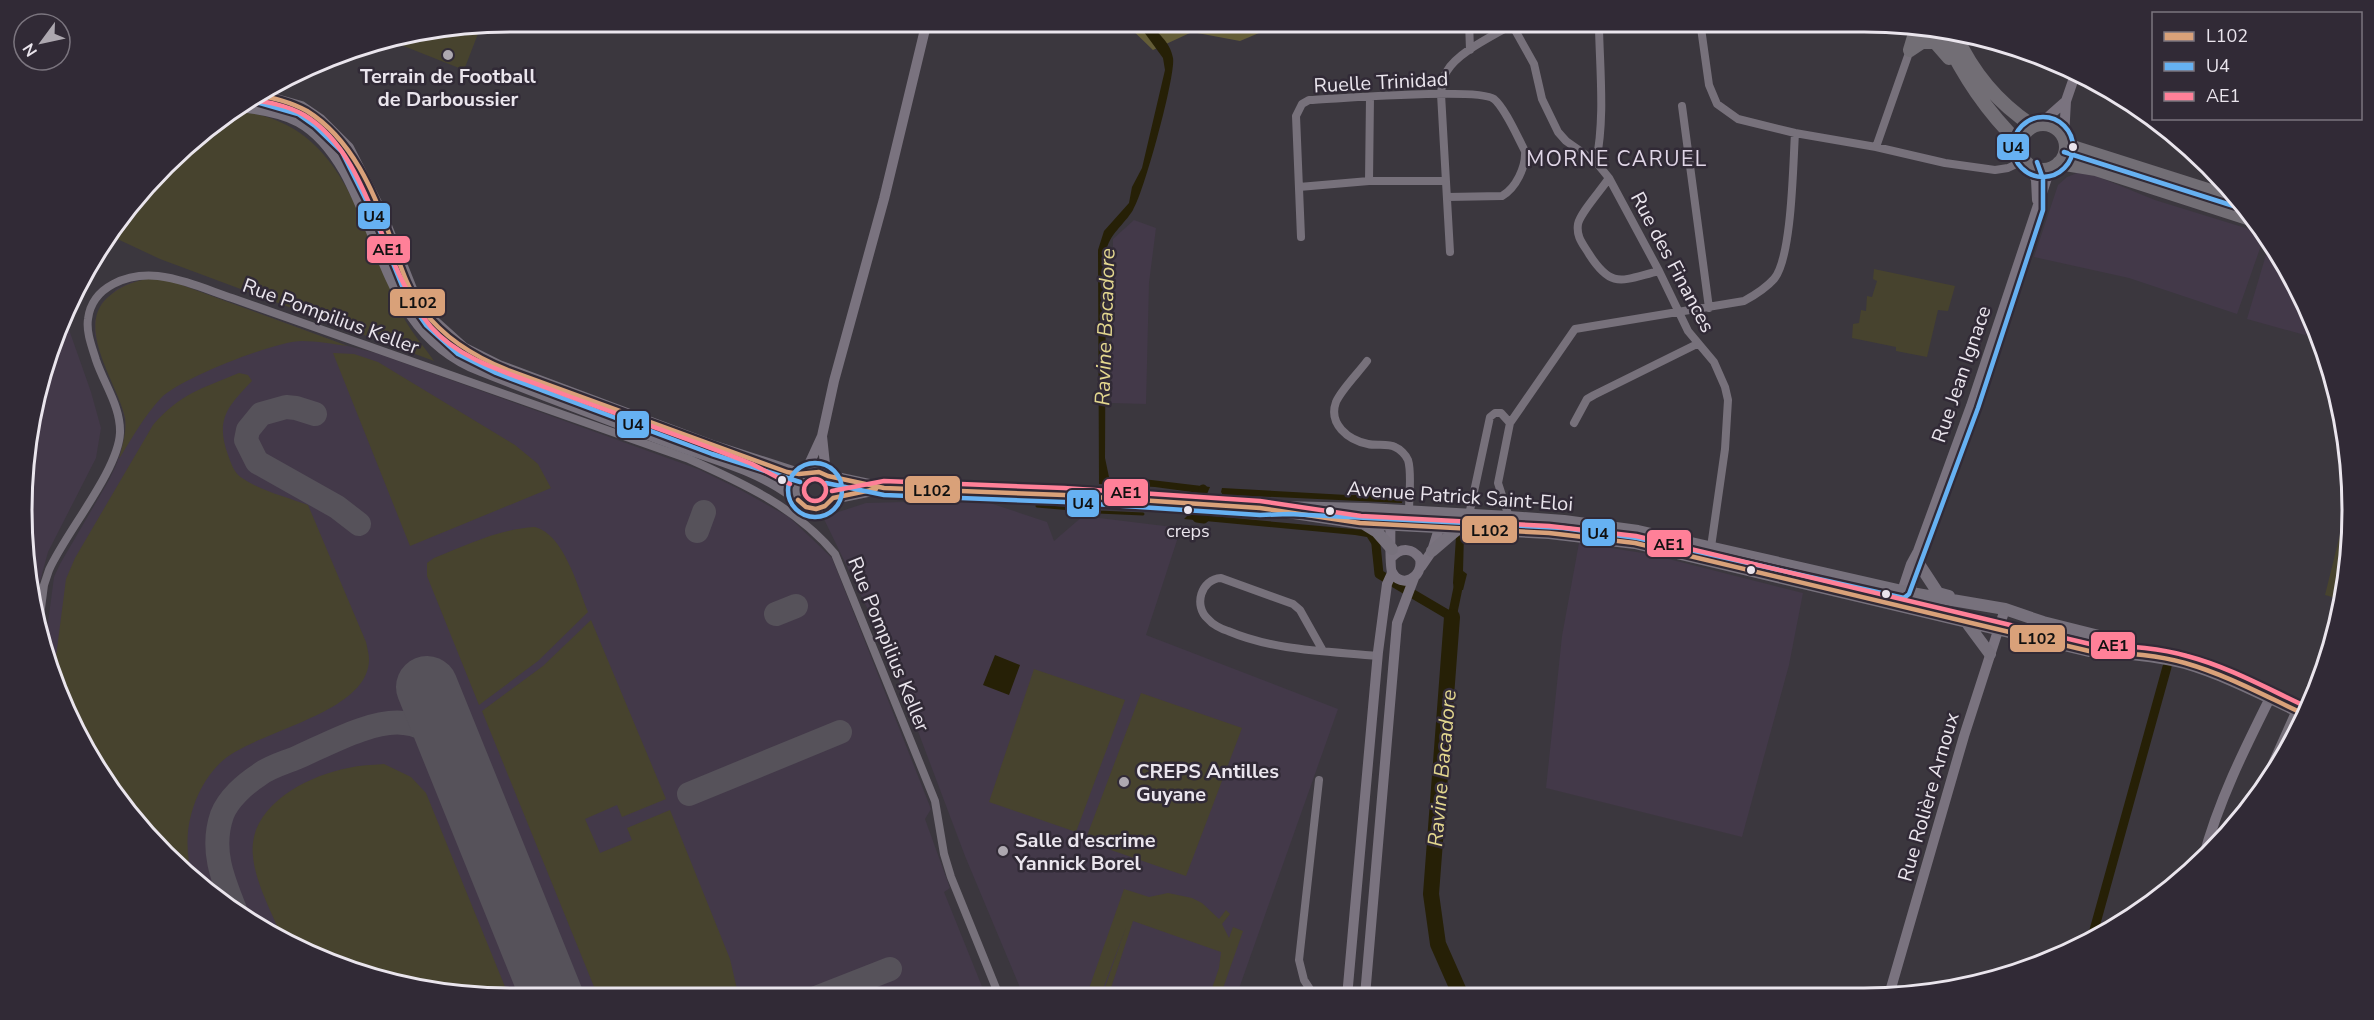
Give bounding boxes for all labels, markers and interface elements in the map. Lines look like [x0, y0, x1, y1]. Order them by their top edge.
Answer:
north arrow [12, 12, 72, 72]
legend [2152, 12, 2362, 120]
text: L102 [2206, 24, 2248, 48]
text: N [18, 39, 43, 61]
marker: Terrain de Football de Darboussier [441, 48, 455, 62]
text: U4 [2206, 54, 2230, 78]
place label: Terrain de Football de Darboussier [360, 63, 537, 113]
street label: Ruelle Trinidad [1313, 65, 1449, 100]
text: AE1 [2206, 84, 2240, 108]
line badge: U4 [1996, 133, 2030, 161]
text: U4 [2002, 137, 2024, 159]
unlabelled marker [2067, 141, 2079, 153]
district label: MORNE CARUEL [1526, 145, 1708, 173]
street label: Rue des Finances [1624, 187, 1721, 337]
line badge: U4 [357, 202, 391, 230]
text: U4 [363, 206, 385, 228]
line badge: AE1 [366, 235, 411, 264]
text: AE1 [372, 239, 404, 261]
water label: Ravine Bacadore [1088, 248, 1122, 406]
street label: Rue Pompilius Keller [239, 272, 423, 361]
line badge: L102 [389, 288, 446, 317]
text: L102 [399, 292, 437, 314]
street label: Rue Jean Ignace [1925, 302, 1998, 446]
line badge: U4 [616, 410, 650, 439]
text: U4 [622, 414, 644, 436]
unlabelled marker [776, 474, 788, 486]
line badge: L102 [904, 475, 961, 504]
street label: Avenue Patrick Saint-Eloi [1346, 475, 1574, 518]
line badge: AE1 [1103, 478, 1149, 507]
text: L102 [913, 480, 951, 502]
text: AE1 [1110, 482, 1142, 504]
line badge: U4 [1066, 489, 1100, 518]
text: U4 [1072, 493, 1094, 515]
marker: creps [1182, 504, 1194, 516]
unlabelled marker [1324, 505, 1336, 517]
line badge: L102 [1461, 515, 1518, 544]
line badge: U4 [1581, 518, 1616, 547]
place label: creps [1166, 519, 1210, 543]
text: L102 [1471, 520, 1509, 542]
text: U4 [1587, 523, 1609, 545]
line badge: AE1 [1646, 529, 1692, 558]
text: AE1 [1653, 534, 1685, 556]
street label: Rue Pompilius Keller [841, 553, 936, 736]
unlabelled marker [1745, 564, 1757, 576]
unlabelled marker [1880, 588, 1892, 600]
line badge: L102 [2009, 624, 2066, 653]
text: L102 [2018, 628, 2056, 650]
line badge: AE1 [2090, 631, 2136, 660]
text: AE1 [2097, 635, 2129, 657]
water label: Ravine Bacadore [1421, 688, 1463, 848]
street label: Rue Rolière Arnoux [1891, 709, 1966, 885]
place label: CREPS Antilles Guyane [1136, 758, 1279, 808]
marker: CREPS Antilles Guyane [1117, 775, 1131, 789]
place label: Salle d'escrime Yannick Borel [1014, 827, 1156, 877]
marker: Salle d'escrime Yannick Borel [996, 844, 1010, 858]

